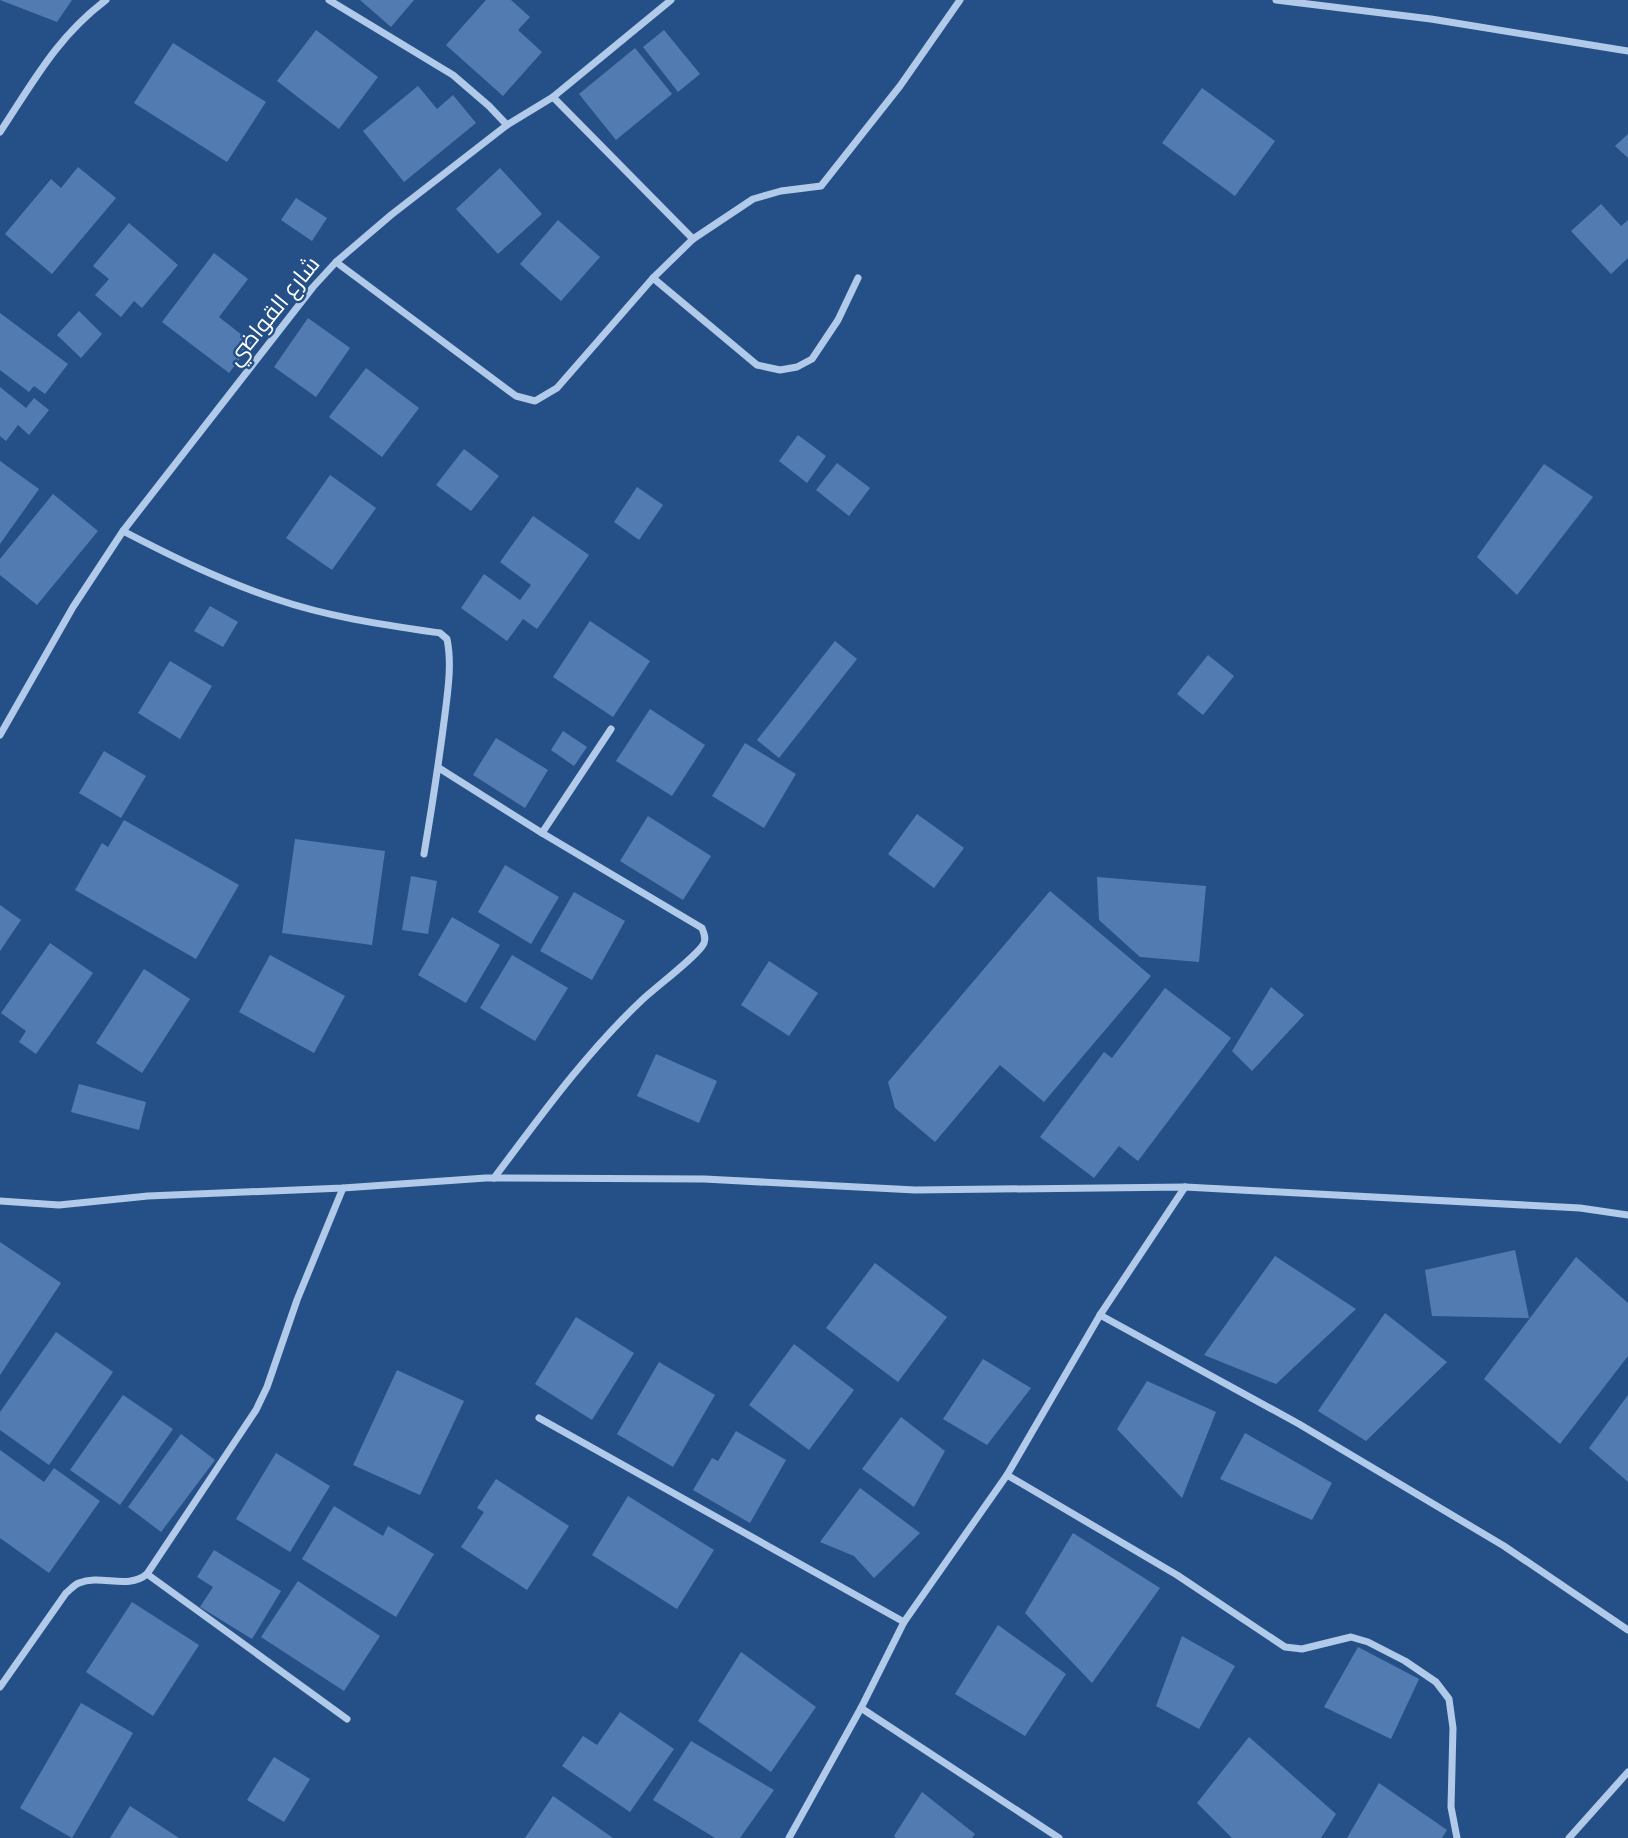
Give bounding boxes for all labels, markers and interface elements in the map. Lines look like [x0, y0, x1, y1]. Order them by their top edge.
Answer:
street label: شارع القواضي [219, 250, 328, 373]

